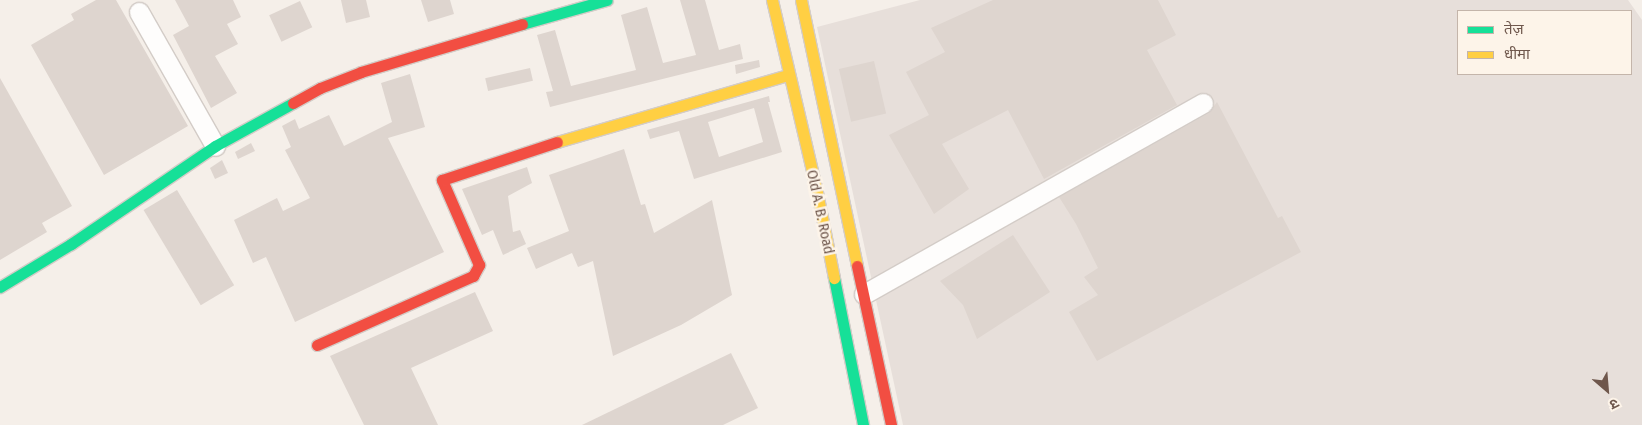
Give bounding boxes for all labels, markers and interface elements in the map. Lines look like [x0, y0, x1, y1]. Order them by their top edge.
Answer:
legend [1457, 10, 1632, 75]
text: तेज़ [1504, 20, 1524, 38]
text: धीमा [1504, 45, 1530, 63]
street label: Old A. B. Road [802, 168, 838, 256]
north arrow [1582, 365, 1632, 415]
text: उ [1607, 394, 1622, 413]

